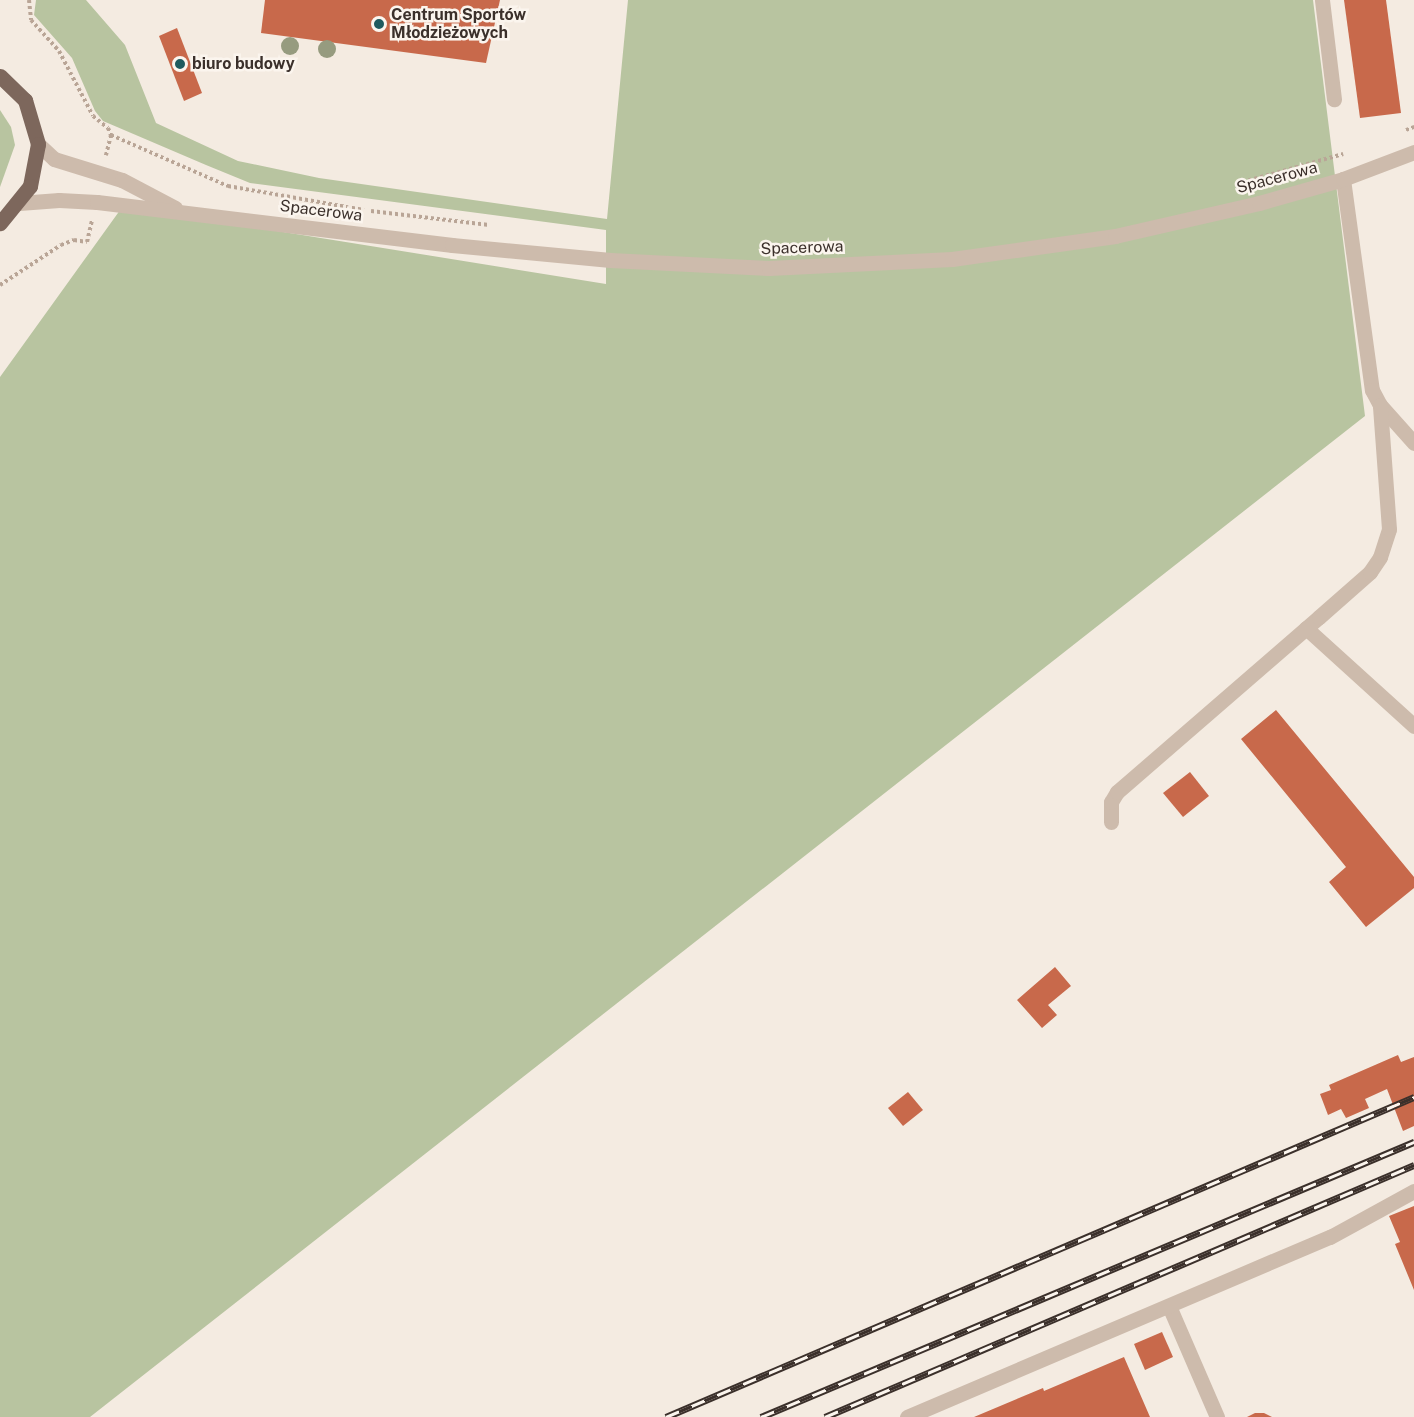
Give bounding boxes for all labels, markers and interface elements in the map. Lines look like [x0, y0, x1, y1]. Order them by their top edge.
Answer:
place label: Centrum Sportów Młodzieżowych [391, 5, 526, 43]
marker: Centrum Sportów Młodzieżowych [372, 17, 386, 31]
place label: biuro budowy [192, 54, 295, 74]
marker: biuro budowy [173, 57, 187, 71]
street label: Spacerowa [1234, 158, 1320, 198]
street label: Spacerowa [279, 196, 363, 226]
street label: Spacerowa [760, 237, 844, 259]

